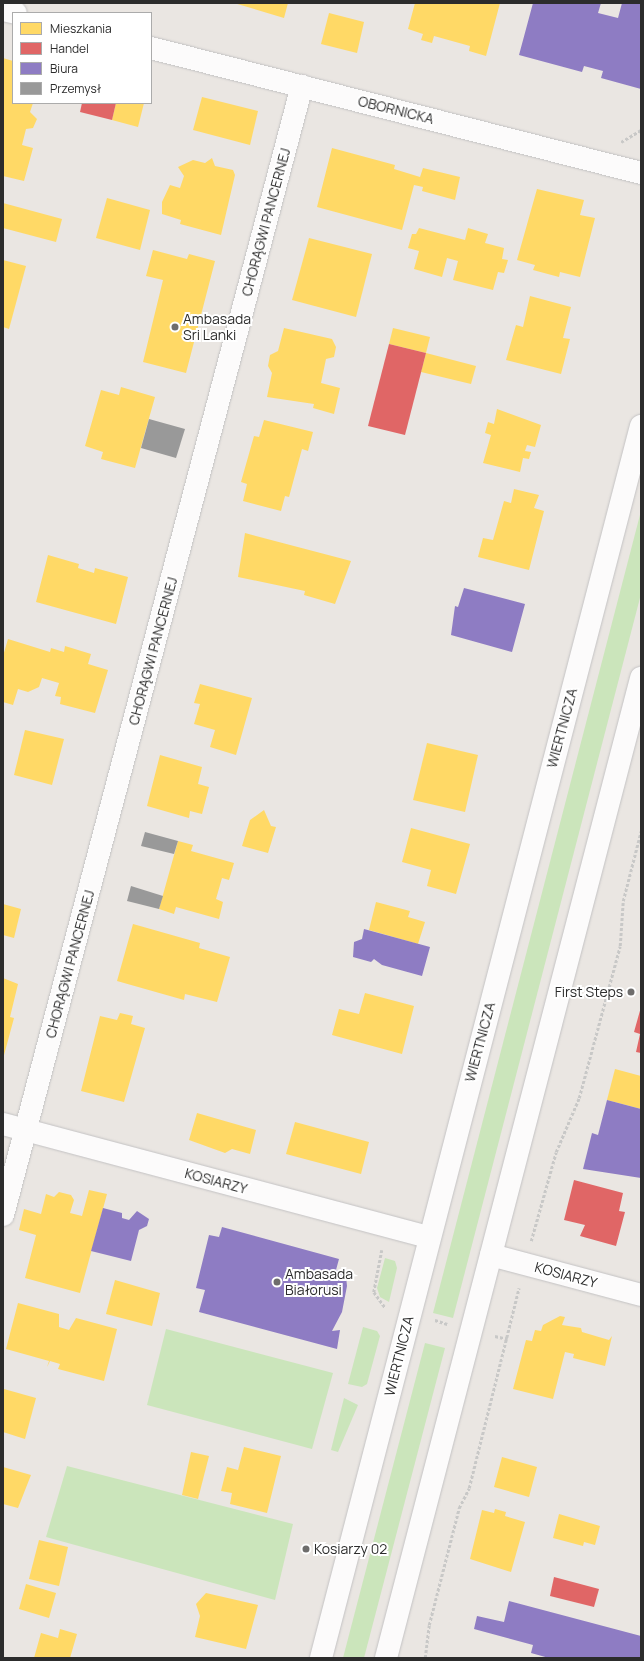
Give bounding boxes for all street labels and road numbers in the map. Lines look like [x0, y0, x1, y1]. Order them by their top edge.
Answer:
street label: OBORNICKA [356, 92, 436, 128]
street label: CHORĄGWI PANCERNEJ [238, 146, 294, 298]
street label: CHORĄGWI PANCERNEJ [125, 575, 181, 727]
street label: WIERTNICZA [543, 686, 581, 770]
street label: CHORĄGWI PANCERNEJ [42, 888, 98, 1040]
street label: WIERTNICZA [461, 1000, 499, 1084]
street label: KOSIARZY [183, 1165, 249, 1197]
street label: KOSIARZY [533, 1259, 599, 1291]
street label: WIERTNICZA [381, 1314, 417, 1398]

